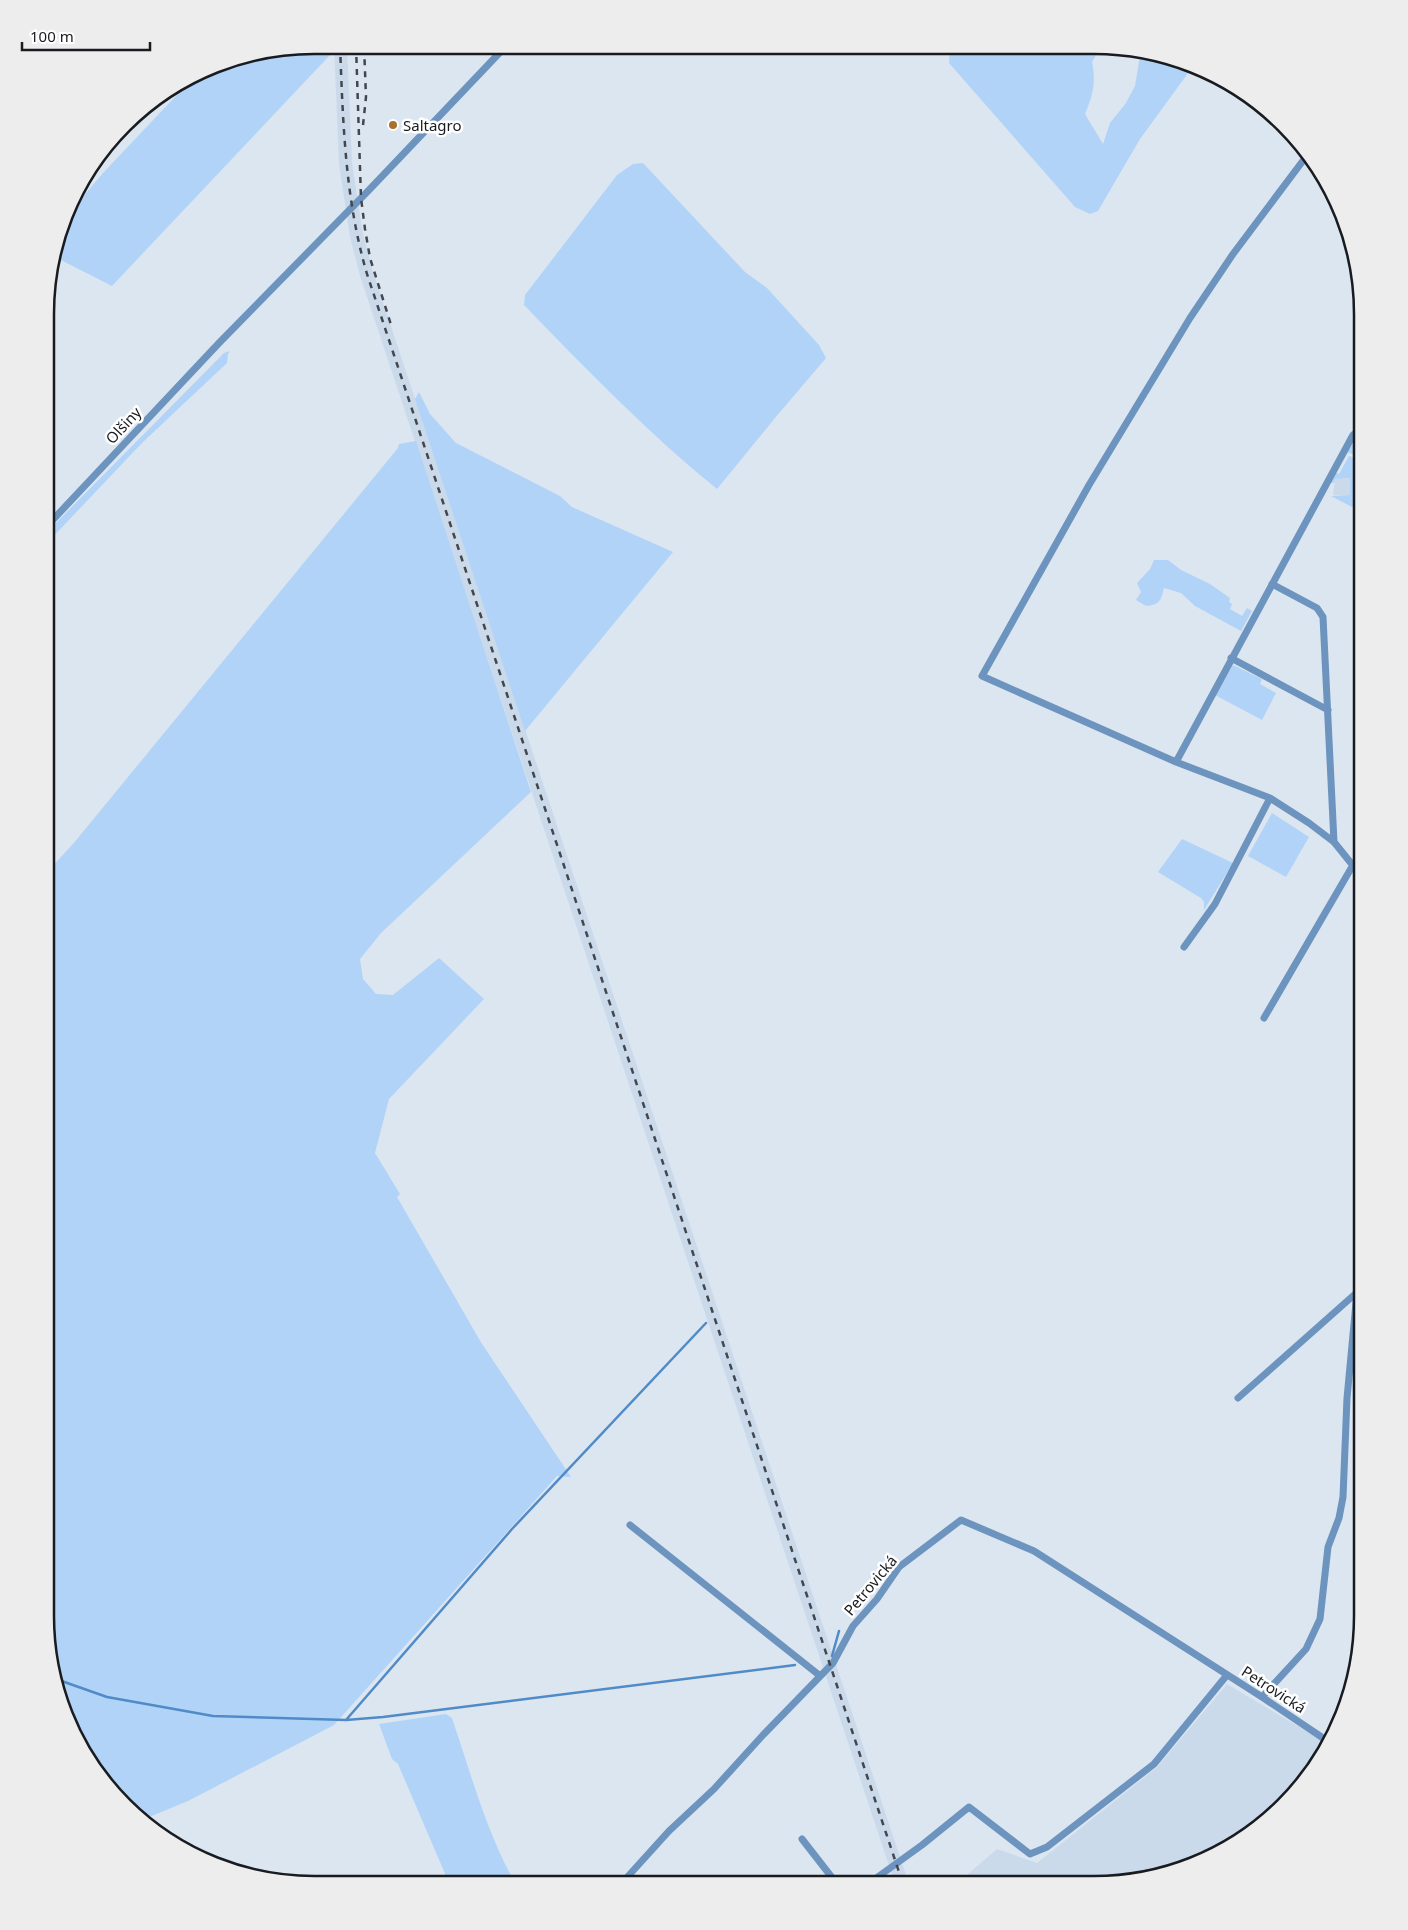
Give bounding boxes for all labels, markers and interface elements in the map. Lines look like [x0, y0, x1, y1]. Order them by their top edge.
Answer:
scale bar [22, 20, 150, 52]
text: 100 m [30, 26, 74, 46]
place label: Saltagro [403, 115, 462, 135]
marker: Saltagro [387, 119, 399, 131]
street label: Olšiny [101, 402, 145, 448]
street label: Petrovická [839, 1551, 901, 1619]
street label: Petrovická [1238, 1661, 1310, 1717]

